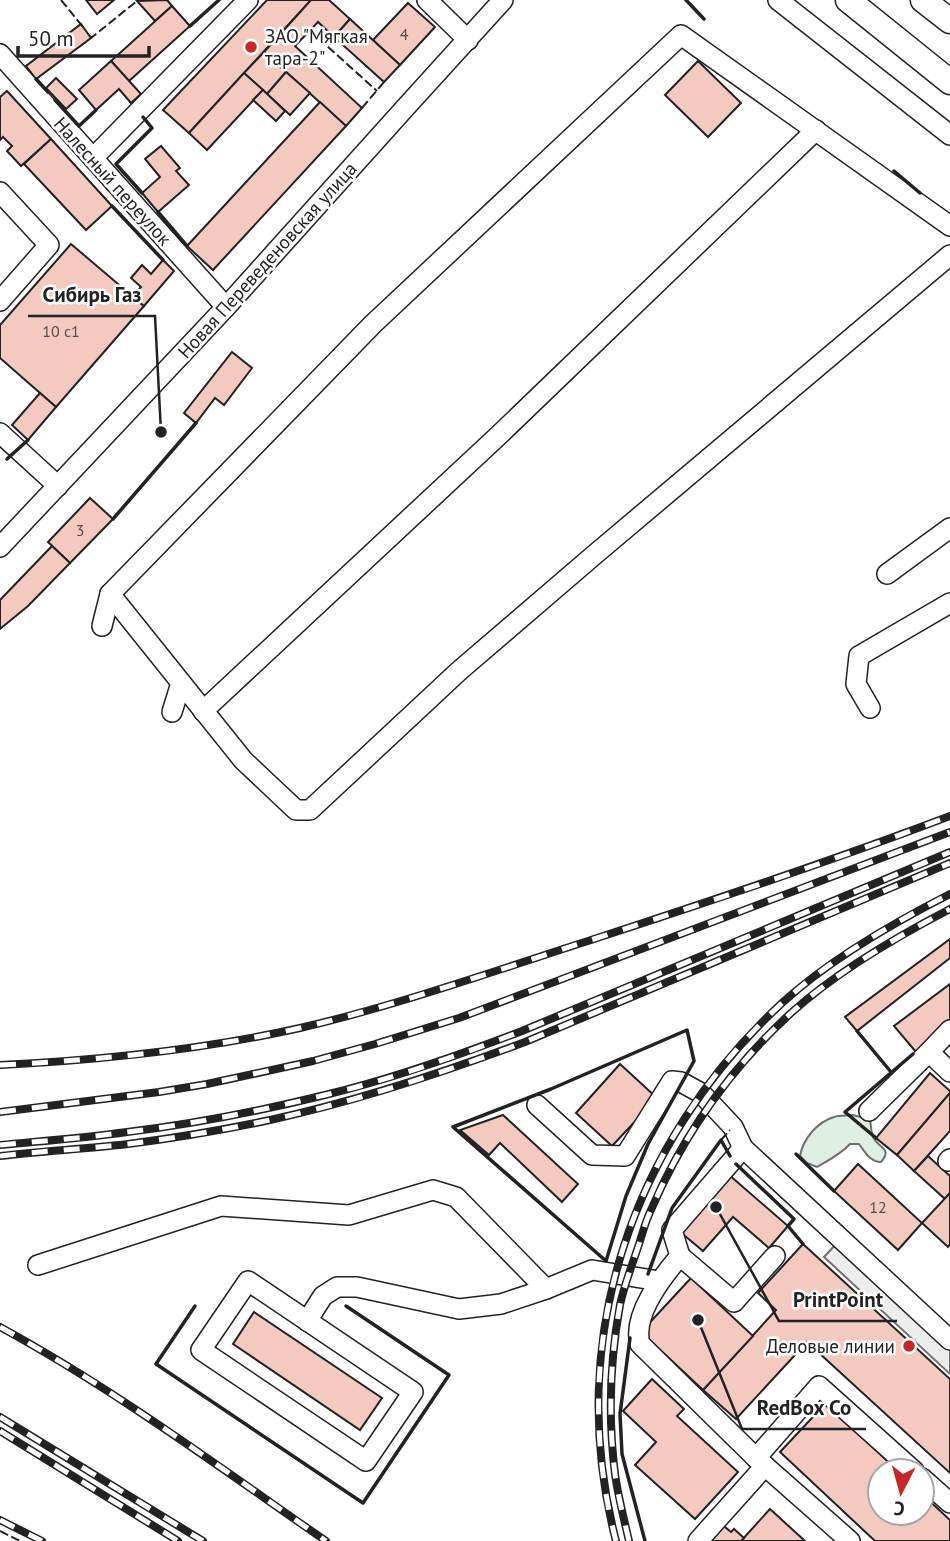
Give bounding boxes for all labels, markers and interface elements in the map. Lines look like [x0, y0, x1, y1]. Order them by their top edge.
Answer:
scale bar [18, 14, 149, 58]
place label: ЗАО "Мягкая тара-2" [265, 24, 368, 70]
house number: 4 [400, 24, 409, 44]
text: 50 m [28, 25, 74, 52]
marker: ЗАО "Мягкая тара-2" [243, 39, 259, 55]
street label: Налесный переулок [49, 112, 177, 250]
street label: Новая Переведеновская улица [172, 157, 362, 363]
callout: Сибирь Газ [28, 274, 155, 316]
text: Сибирь Газ [43, 281, 141, 308]
house number: 10 с1 [42, 321, 80, 341]
house number: 3 [76, 520, 84, 540]
house number: 12 [869, 1197, 887, 1217]
callout: PrintPoint [779, 1279, 897, 1321]
text: PrintPoint [793, 1286, 884, 1313]
place label: Деловые линии [766, 1334, 895, 1358]
marker: Деловые линии [901, 1338, 917, 1354]
callout: RedBox Co [742, 1387, 866, 1429]
text: RedBox Co [757, 1394, 851, 1421]
north arrow [866, 1457, 936, 1527]
text: С [892, 1496, 906, 1521]

